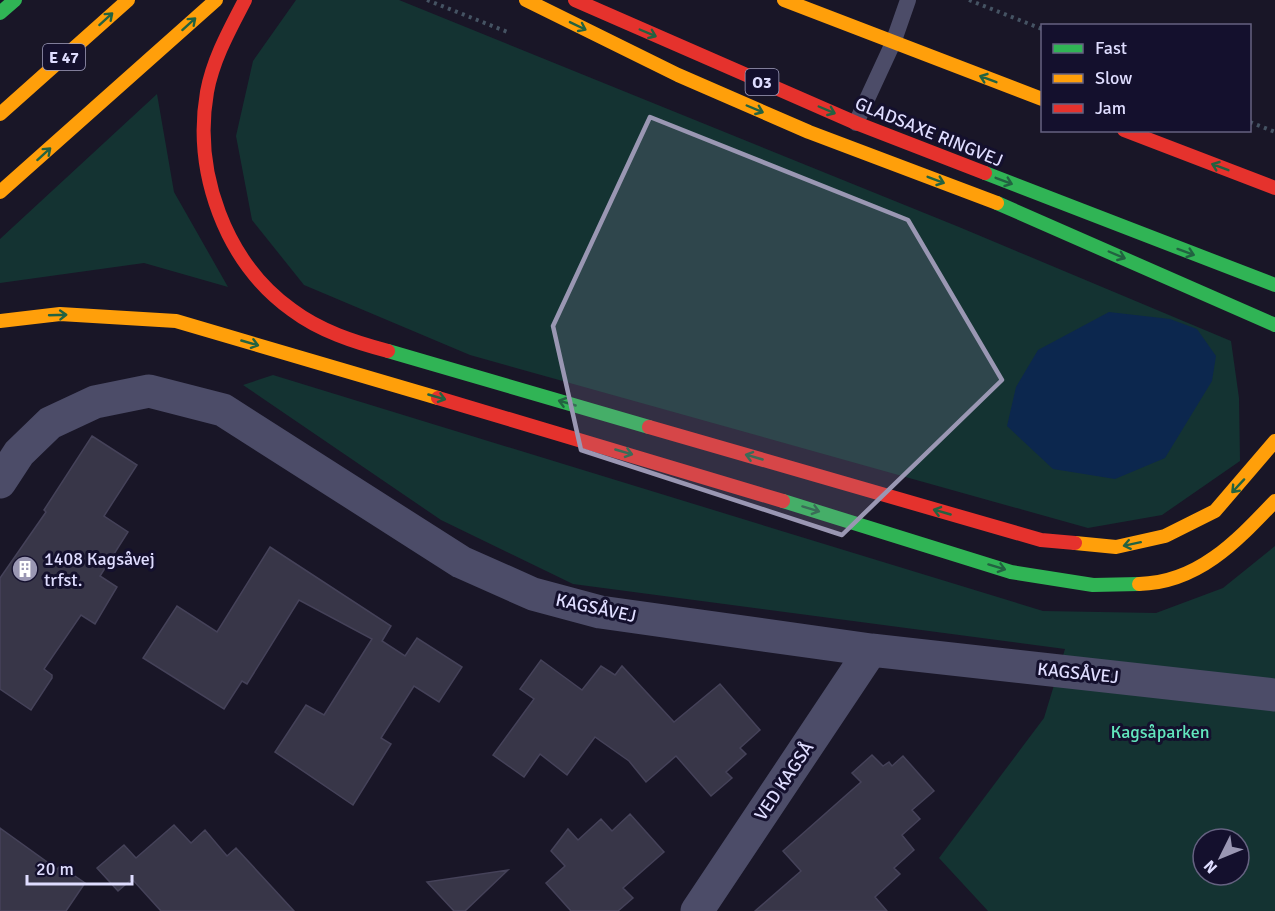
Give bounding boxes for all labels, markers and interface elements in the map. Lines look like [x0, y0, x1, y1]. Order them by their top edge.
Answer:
one-way arrow [99, 12, 114, 26]
one-way arrow [181, 17, 196, 31]
one-way arrow [569, 21, 587, 32]
legend [1041, 24, 1251, 132]
one-way arrow [638, 28, 656, 39]
text: Fast [1095, 37, 1127, 59]
road number: E 47 [43, 44, 85, 70]
text: Slow [1095, 67, 1132, 89]
road number: O3 [746, 69, 778, 95]
one-way arrow [979, 72, 998, 83]
street label: GLADSAXE RINGVEJ [852, 92, 1006, 172]
text: Jam [1095, 97, 1126, 119]
one-way arrow [746, 104, 764, 115]
one-way arrow [817, 105, 835, 116]
one-way arrow [36, 147, 51, 161]
one-way arrow [1212, 161, 1230, 172]
one-way arrow [927, 175, 945, 186]
one-way arrow [995, 176, 1013, 187]
one-way arrow [1176, 247, 1195, 258]
one-way arrow [1107, 249, 1125, 261]
one-way arrow [48, 310, 68, 321]
one-way arrow [240, 338, 259, 349]
one-way arrow [427, 392, 446, 404]
one-way arrow [558, 397, 577, 408]
one-way arrow [614, 447, 633, 458]
one-way arrow [745, 451, 764, 463]
one-way arrow [1231, 478, 1245, 493]
one-way arrow [801, 504, 820, 515]
one-way arrow [933, 506, 952, 517]
one-way arrow [1123, 538, 1142, 550]
place label: 1408 Kagsåvej trfst. [44, 548, 155, 591]
building icon: 1408 Kagsåvej trfst. [10, 554, 40, 584]
one-way arrow [987, 562, 1006, 573]
street label: KAGSÅVEJ [554, 589, 638, 627]
street label: KAGSÅVEJ [1036, 658, 1120, 688]
park label: Kagsåparken [1110, 721, 1210, 743]
street label: VED KAGSÅ [750, 737, 818, 825]
north arrow [1191, 827, 1251, 887]
scale bar [27, 848, 132, 886]
text: N [1200, 856, 1222, 877]
text: 20 m [36, 858, 74, 880]

